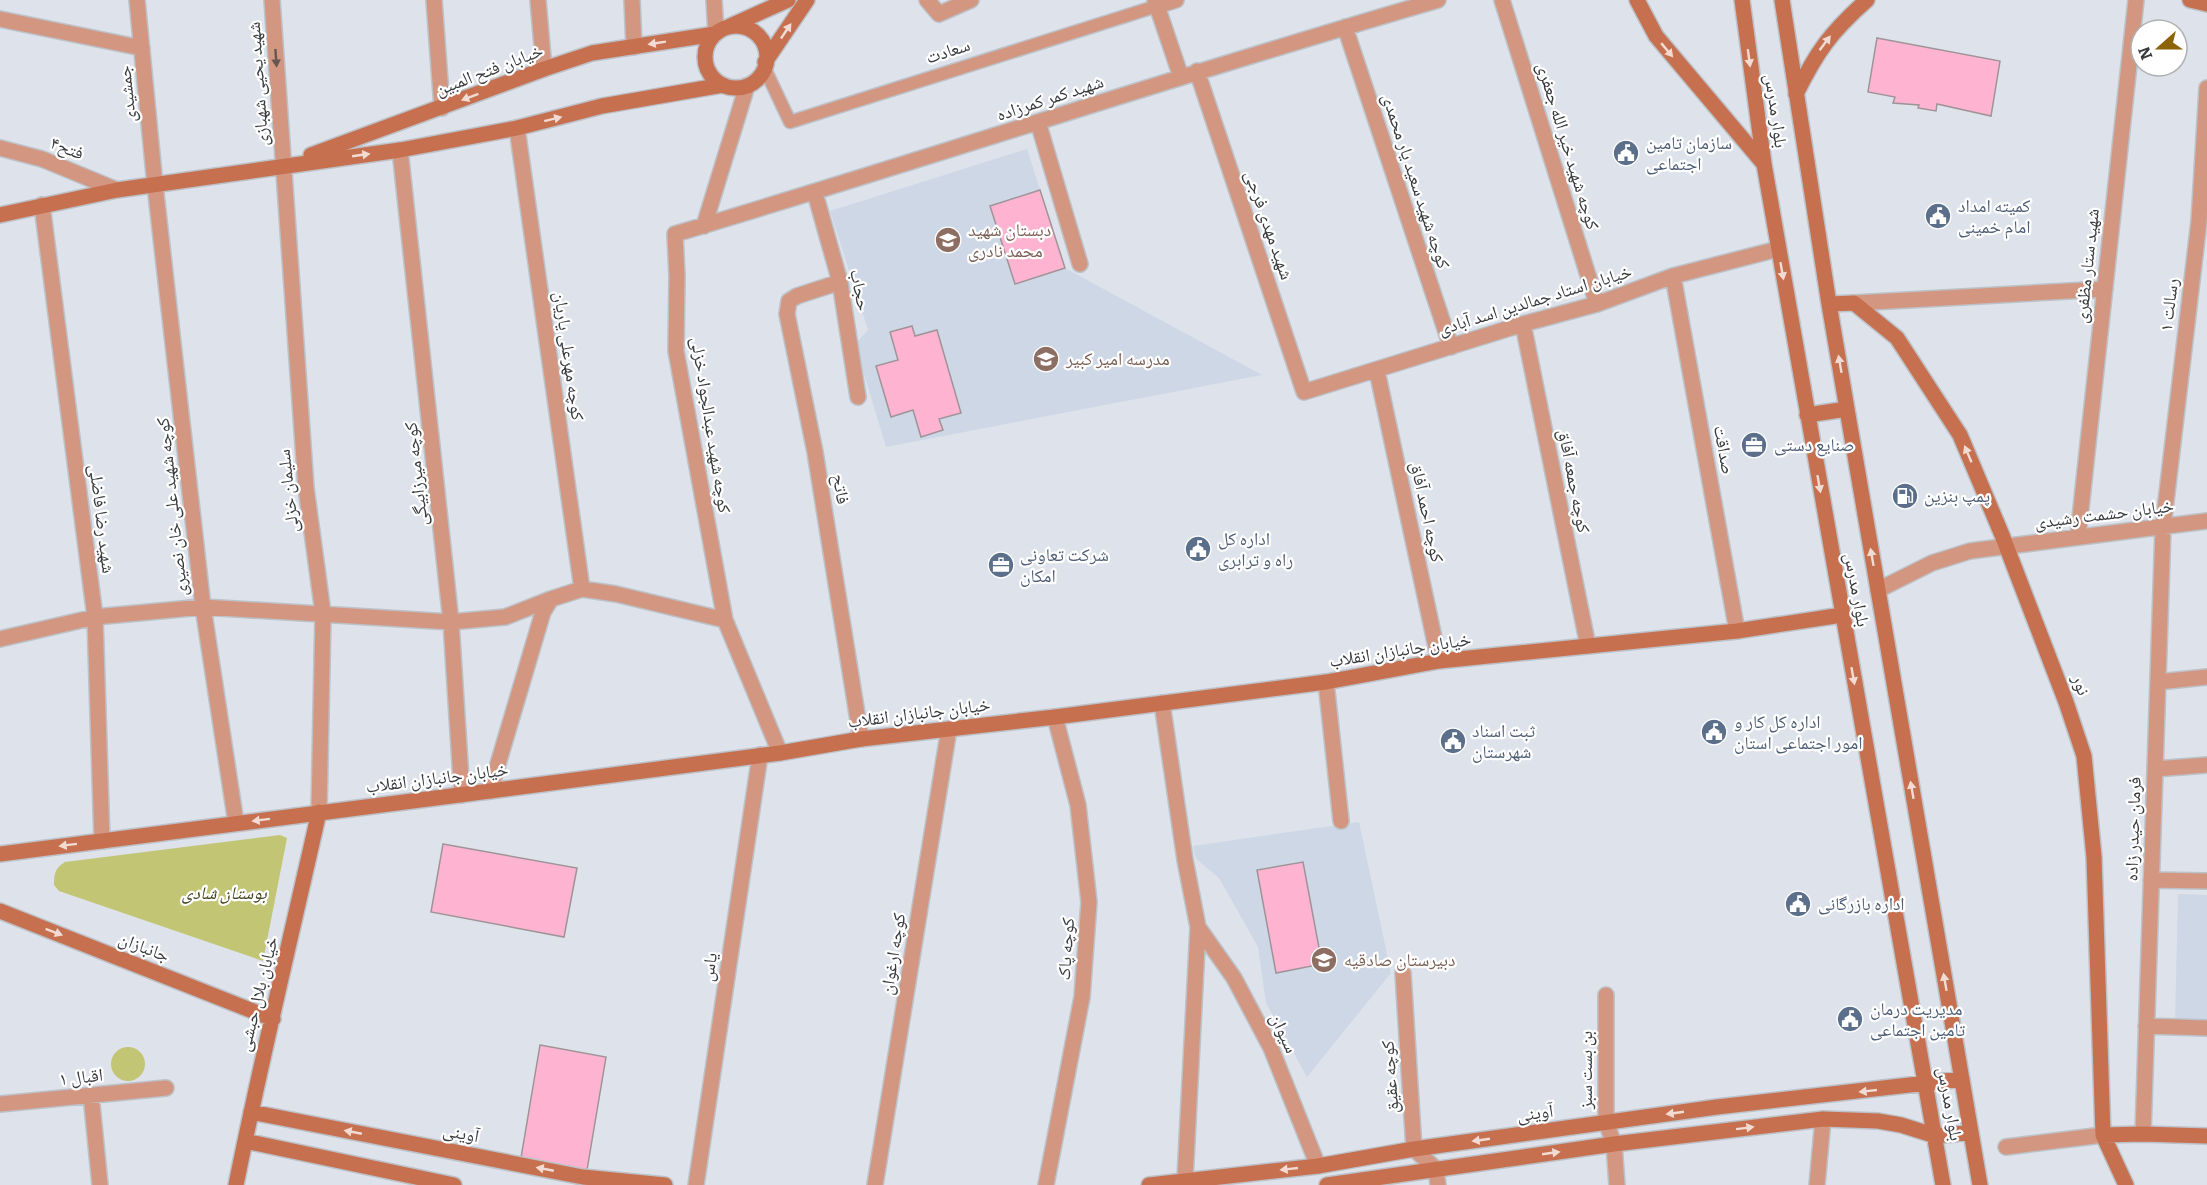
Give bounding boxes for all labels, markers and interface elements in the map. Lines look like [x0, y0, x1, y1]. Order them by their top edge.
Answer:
north arrow [2129, 18, 2189, 78]
street label: شهید یحیی شهبازی [243, 21, 273, 147]
one-way arrow [780, 23, 791, 39]
street label: سعادت [923, 34, 973, 68]
one-way arrow [1818, 35, 1831, 51]
street label: خیابان فتح المبین [432, 39, 546, 102]
one-way arrow [647, 39, 666, 48]
one-way arrow [1661, 42, 1674, 58]
text: N [2134, 44, 2157, 62]
one-way arrow [271, 49, 280, 68]
one-way arrow [1745, 49, 1754, 68]
street label: کوچه شهید خیر الله جعفری [1532, 60, 1604, 233]
street label: جمشیدی [113, 65, 141, 123]
street label: شهید کمر کمرزاده [994, 70, 1106, 126]
street label: بلوار مدرس [1760, 73, 1792, 149]
street label: کوچه شهید سعید یار محمدی [1377, 91, 1455, 272]
one-way arrow [461, 93, 479, 103]
one-way arrow [544, 114, 562, 123]
street label: فتح۴ [47, 132, 87, 165]
place label: سازمان تامین اجتماعی [1646, 132, 1732, 175]
public building icon: سازمان تامین اجتماعی [1611, 138, 1641, 168]
one-way arrow [352, 150, 371, 159]
street label: شهید مهدی فرجی [1240, 167, 1298, 283]
place label: کمیته امداد امام خمینی [1958, 195, 2031, 239]
public building icon: کمیته امداد امام خمینی [1923, 201, 1953, 231]
street label: شهید ستار مظفری [2070, 207, 2104, 325]
place label: دبستان شهید محمد نادری [968, 219, 1051, 262]
school or university icon: دبستان شهید محمد نادری [933, 225, 963, 255]
street label: خیابان استاد جمالدین اسد آبادی [1436, 260, 1634, 340]
one-way arrow [1778, 262, 1787, 281]
street label: حجاب [845, 267, 875, 313]
street label: رسالت ۱ [2155, 277, 2183, 333]
street label: کوچه مهرعلی یاریان [549, 290, 589, 422]
street label: کوچه شهید عبدالجواد خزلی [686, 335, 736, 515]
school or university icon: مدرسه امیر کبیر [1031, 344, 1061, 374]
place label: مدرسه امیر کبیر [1065, 348, 1170, 370]
one-way arrow [1835, 355, 1844, 374]
street label: کوچه شهید علی خان نصیری [152, 416, 192, 598]
street label: کوچه میرزابیگی [400, 420, 432, 527]
street label: صداقت [1709, 424, 1739, 476]
street label: کوچه جمعه آفاق [1553, 427, 1595, 535]
office icon: صنایع دستی [1739, 430, 1769, 460]
place label: صنایع دستی [1774, 434, 1854, 457]
one-way arrow [1963, 445, 1972, 462]
street label: سلیمان خزلی [273, 448, 303, 534]
street label: کوچه احمد آفاق [1406, 460, 1449, 565]
street label: شهید رضا فاضلی [84, 463, 120, 575]
street label: فاتح [827, 472, 854, 506]
one-way arrow [1815, 475, 1824, 494]
fuel station icon: پمپ بنزین [1890, 481, 1920, 511]
place label: پمپ بنزین [1924, 485, 1990, 507]
street label: خیابان حشمت رشیدی [2033, 495, 2175, 533]
place label: اداره کل راه و ترابری [1218, 528, 1293, 571]
public building icon: اداره کل راه و ترابری [1183, 534, 1213, 564]
place label: شرکت تعاونی امکان [1020, 544, 1109, 587]
one-way arrow [1867, 547, 1876, 566]
office icon: شرکت تعاونی امکان [986, 550, 1016, 580]
street label: بلوار مدرس [1840, 551, 1874, 629]
street label: خیابان جانبازان انقلاب [1327, 628, 1473, 672]
one-way arrow [1849, 667, 1858, 686]
street label: نور [2067, 671, 2095, 698]
street label: خیابان جانبازان انقلاب [847, 693, 991, 733]
place label: اداره کل کار و امور اجتماعی استان [1734, 711, 1862, 754]
public building icon: اداره کل کار و امور اجتماعی استان [1699, 717, 1729, 747]
place label: ثبت اسناد شهرستان [1472, 720, 1535, 763]
public building icon: ثبت اسناد شهرستان [1438, 726, 1468, 756]
street label: خیابان جانبازان انقلاب [365, 758, 509, 798]
street label: فرمان حیدر زاده [2120, 776, 2146, 882]
one-way arrow [1907, 781, 1916, 800]
one-way arrow [252, 815, 271, 824]
one-way arrow [58, 840, 77, 850]
park label: بوستان شادی [181, 882, 268, 904]
public building icon: اداره بازرگانی [1783, 889, 1813, 919]
place label: اداره بازرگانی [1818, 893, 1905, 915]
street label: کوچه ارغوان [876, 911, 910, 997]
street label: کوچه پاک [1053, 916, 1079, 981]
street label: جانبازان [116, 927, 172, 967]
one-way arrow [46, 928, 64, 938]
street label: خیابان بلال حبشی [233, 934, 283, 1054]
school or university icon: دبیرستان صادقیه [1309, 945, 1339, 975]
place label: دبیرستان صادقیه [1344, 949, 1456, 971]
street label: یاس [696, 951, 722, 983]
one-way arrow [1940, 973, 1949, 992]
place label: مدیریت درمان تامین اجتماعی [1870, 998, 1965, 1041]
public building icon: مدیریت درمان تامین اجتماعی [1835, 1004, 1865, 1034]
street label: سیوان [1265, 1010, 1303, 1056]
street label: بن بست سبز [1575, 1031, 1597, 1110]
street label: کوچه عقیق [1376, 1039, 1404, 1114]
street label: اقبال ۱ [58, 1064, 104, 1090]
street label: بلوار مدرس [1933, 1065, 1967, 1143]
one-way arrow [1859, 1086, 1878, 1096]
street label: آوینی [1515, 1100, 1555, 1126]
one-way arrow [1665, 1108, 1684, 1118]
street label: آوینی [441, 1119, 481, 1147]
one-way arrow [1736, 1123, 1755, 1133]
one-way arrow [344, 1127, 363, 1136]
one-way arrow [1472, 1135, 1491, 1144]
one-way arrow [1542, 1148, 1561, 1157]
one-way arrow [535, 1164, 554, 1173]
one-way arrow [1279, 1164, 1298, 1174]

